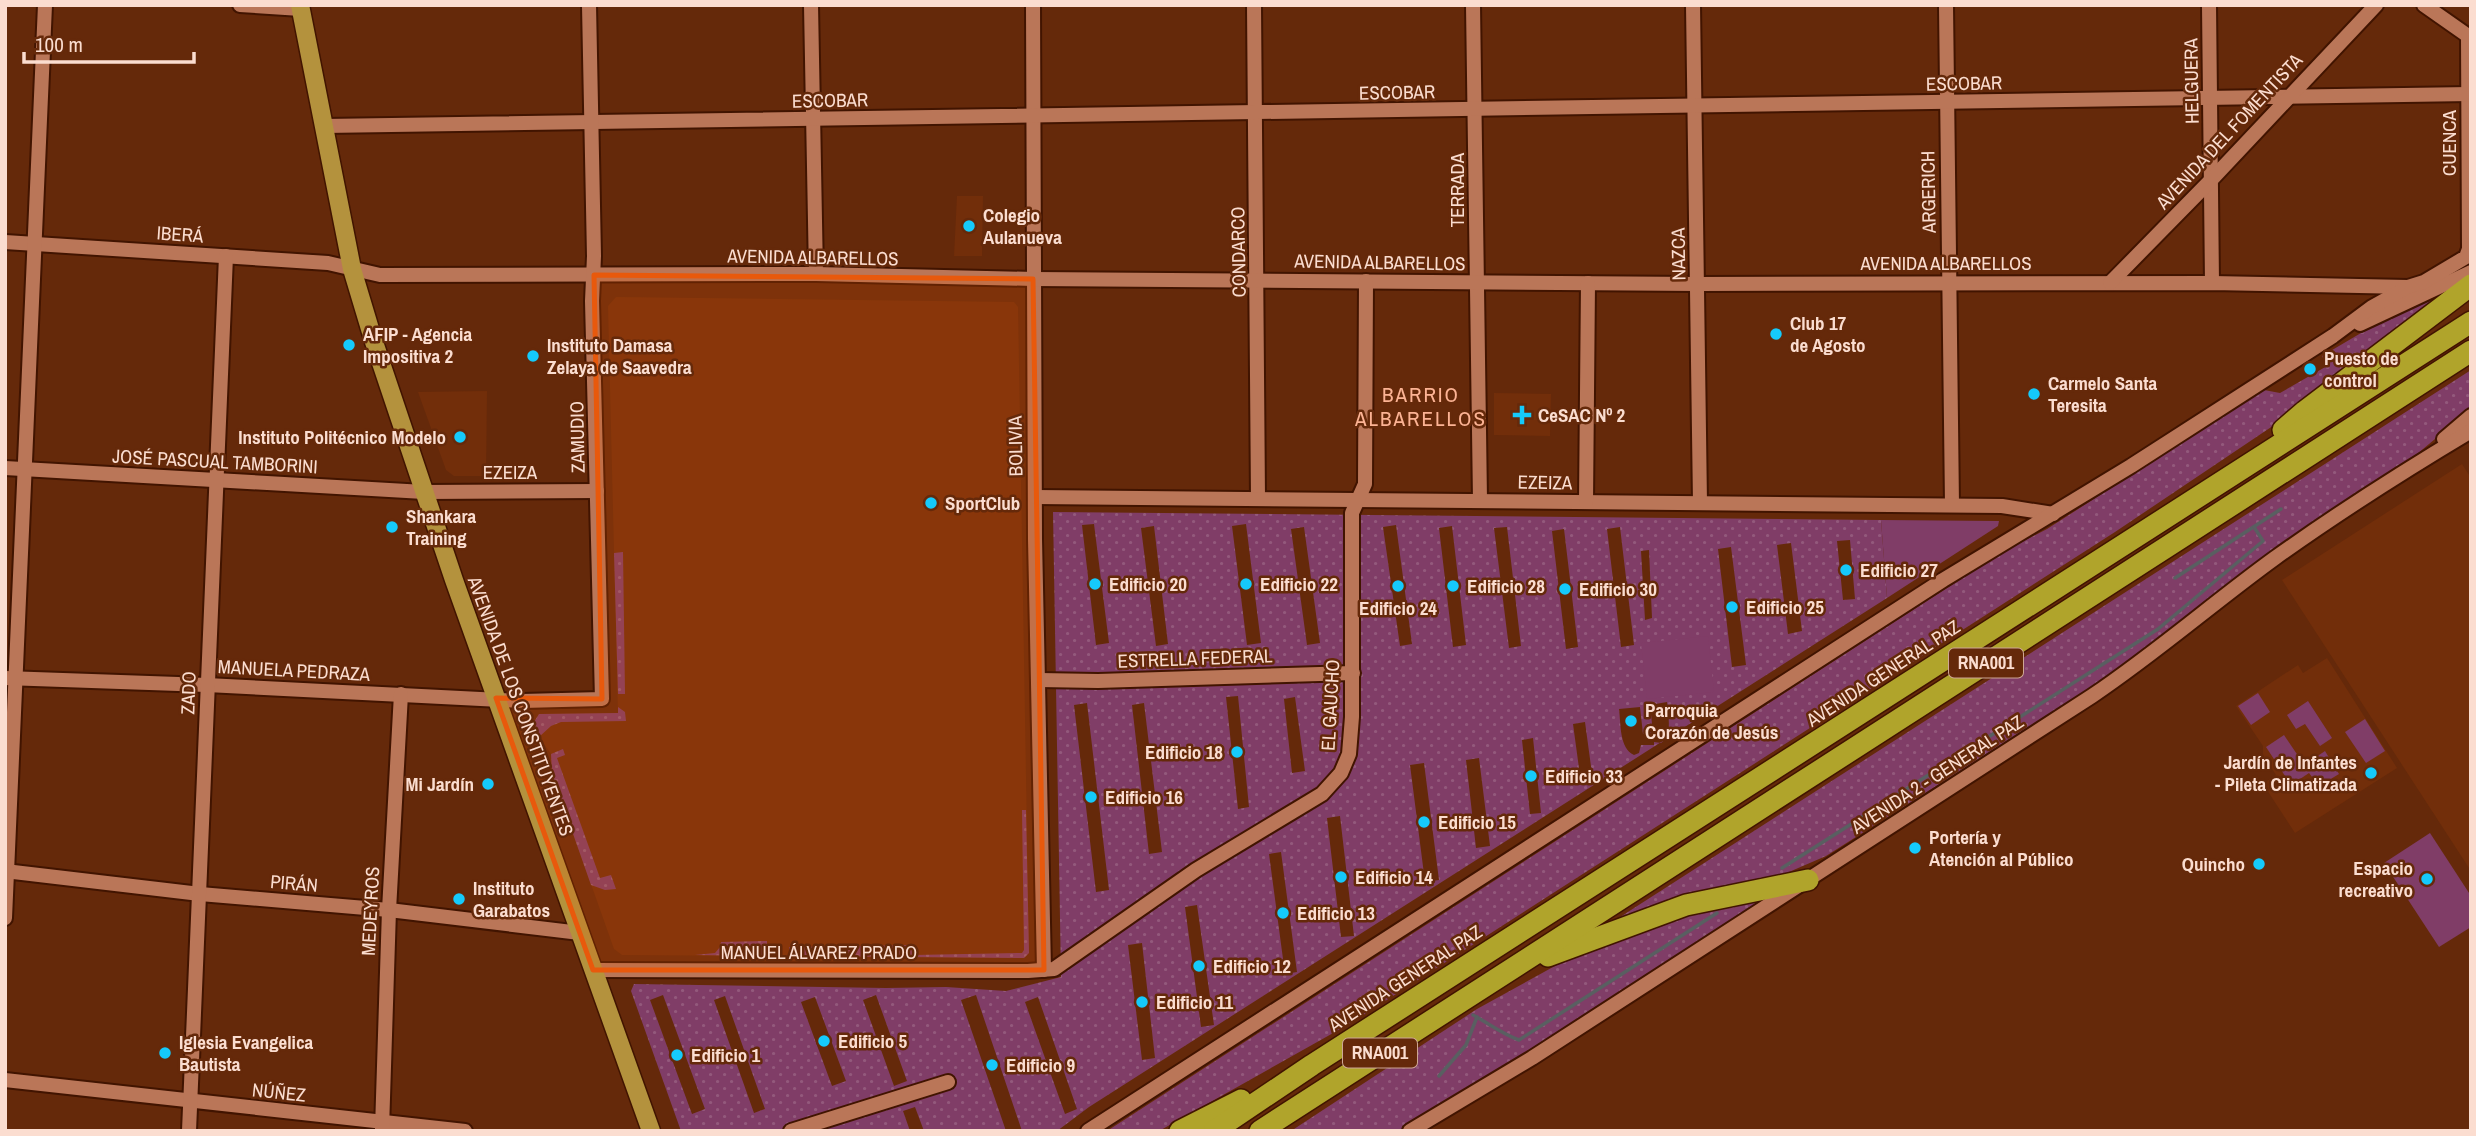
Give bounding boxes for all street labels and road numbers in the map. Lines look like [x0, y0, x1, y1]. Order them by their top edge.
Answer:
street label: HELGUERA [2177, 37, 2205, 124]
street label: AVENIDA DEL FOMENTISTA [2149, 47, 2309, 215]
street label: ESCOBAR [1926, 69, 2002, 97]
street label: ESCOBAR [1359, 78, 1435, 106]
street label: ESCOBAR [792, 86, 868, 114]
street label: CUENCA [2436, 110, 2462, 176]
street label: ARGERICH [1914, 151, 1942, 234]
street label: TERRADA [1444, 152, 1470, 227]
street label: CONDARCO [1224, 206, 1252, 298]
street label: IBERÁ [156, 219, 205, 249]
street label: NAZCA [1665, 227, 1691, 281]
street label: AVENIDA ALBARELLOS [726, 242, 899, 271]
street label: AVENIDA ALBARELLOS [1293, 247, 1466, 276]
street label: AVENIDA ALBARELLOS [1859, 250, 2032, 276]
street label: ZAMUDIO [563, 401, 591, 473]
street label: BOLIVIA [1001, 415, 1029, 477]
street label: JOSÉ PASCUAL TAMBORINI [112, 443, 318, 479]
street label: EZEIZA [483, 459, 538, 485]
street label: EZEIZA [1517, 469, 1573, 495]
street label: AVENIDA DE LOS CONSTITUYENTES [462, 572, 580, 839]
street label: AVENIDA GENERAL PAZ [1800, 613, 1965, 733]
street label: ESTRELLA FEDERAL [1117, 642, 1273, 674]
road number: RNA001 [1949, 648, 2023, 678]
street label: MANUELA PEDRAZA [217, 653, 371, 687]
street label: EL GAUCHO [1315, 659, 1345, 751]
street label: ZADO [174, 671, 202, 715]
street label: AVENIDA 2 - GENERAL PAZ [1845, 708, 2029, 840]
street label: MEDEYROS [355, 866, 385, 956]
street label: PIRÁN [269, 868, 319, 898]
street label: AVENIDA GENERAL PAZ [1322, 918, 1487, 1038]
street label: MANUEL ÁLVAREZ PRADO [721, 939, 917, 965]
road number: RNA001 [1343, 1038, 1417, 1068]
street label: NÚÑEZ [251, 1076, 308, 1108]

